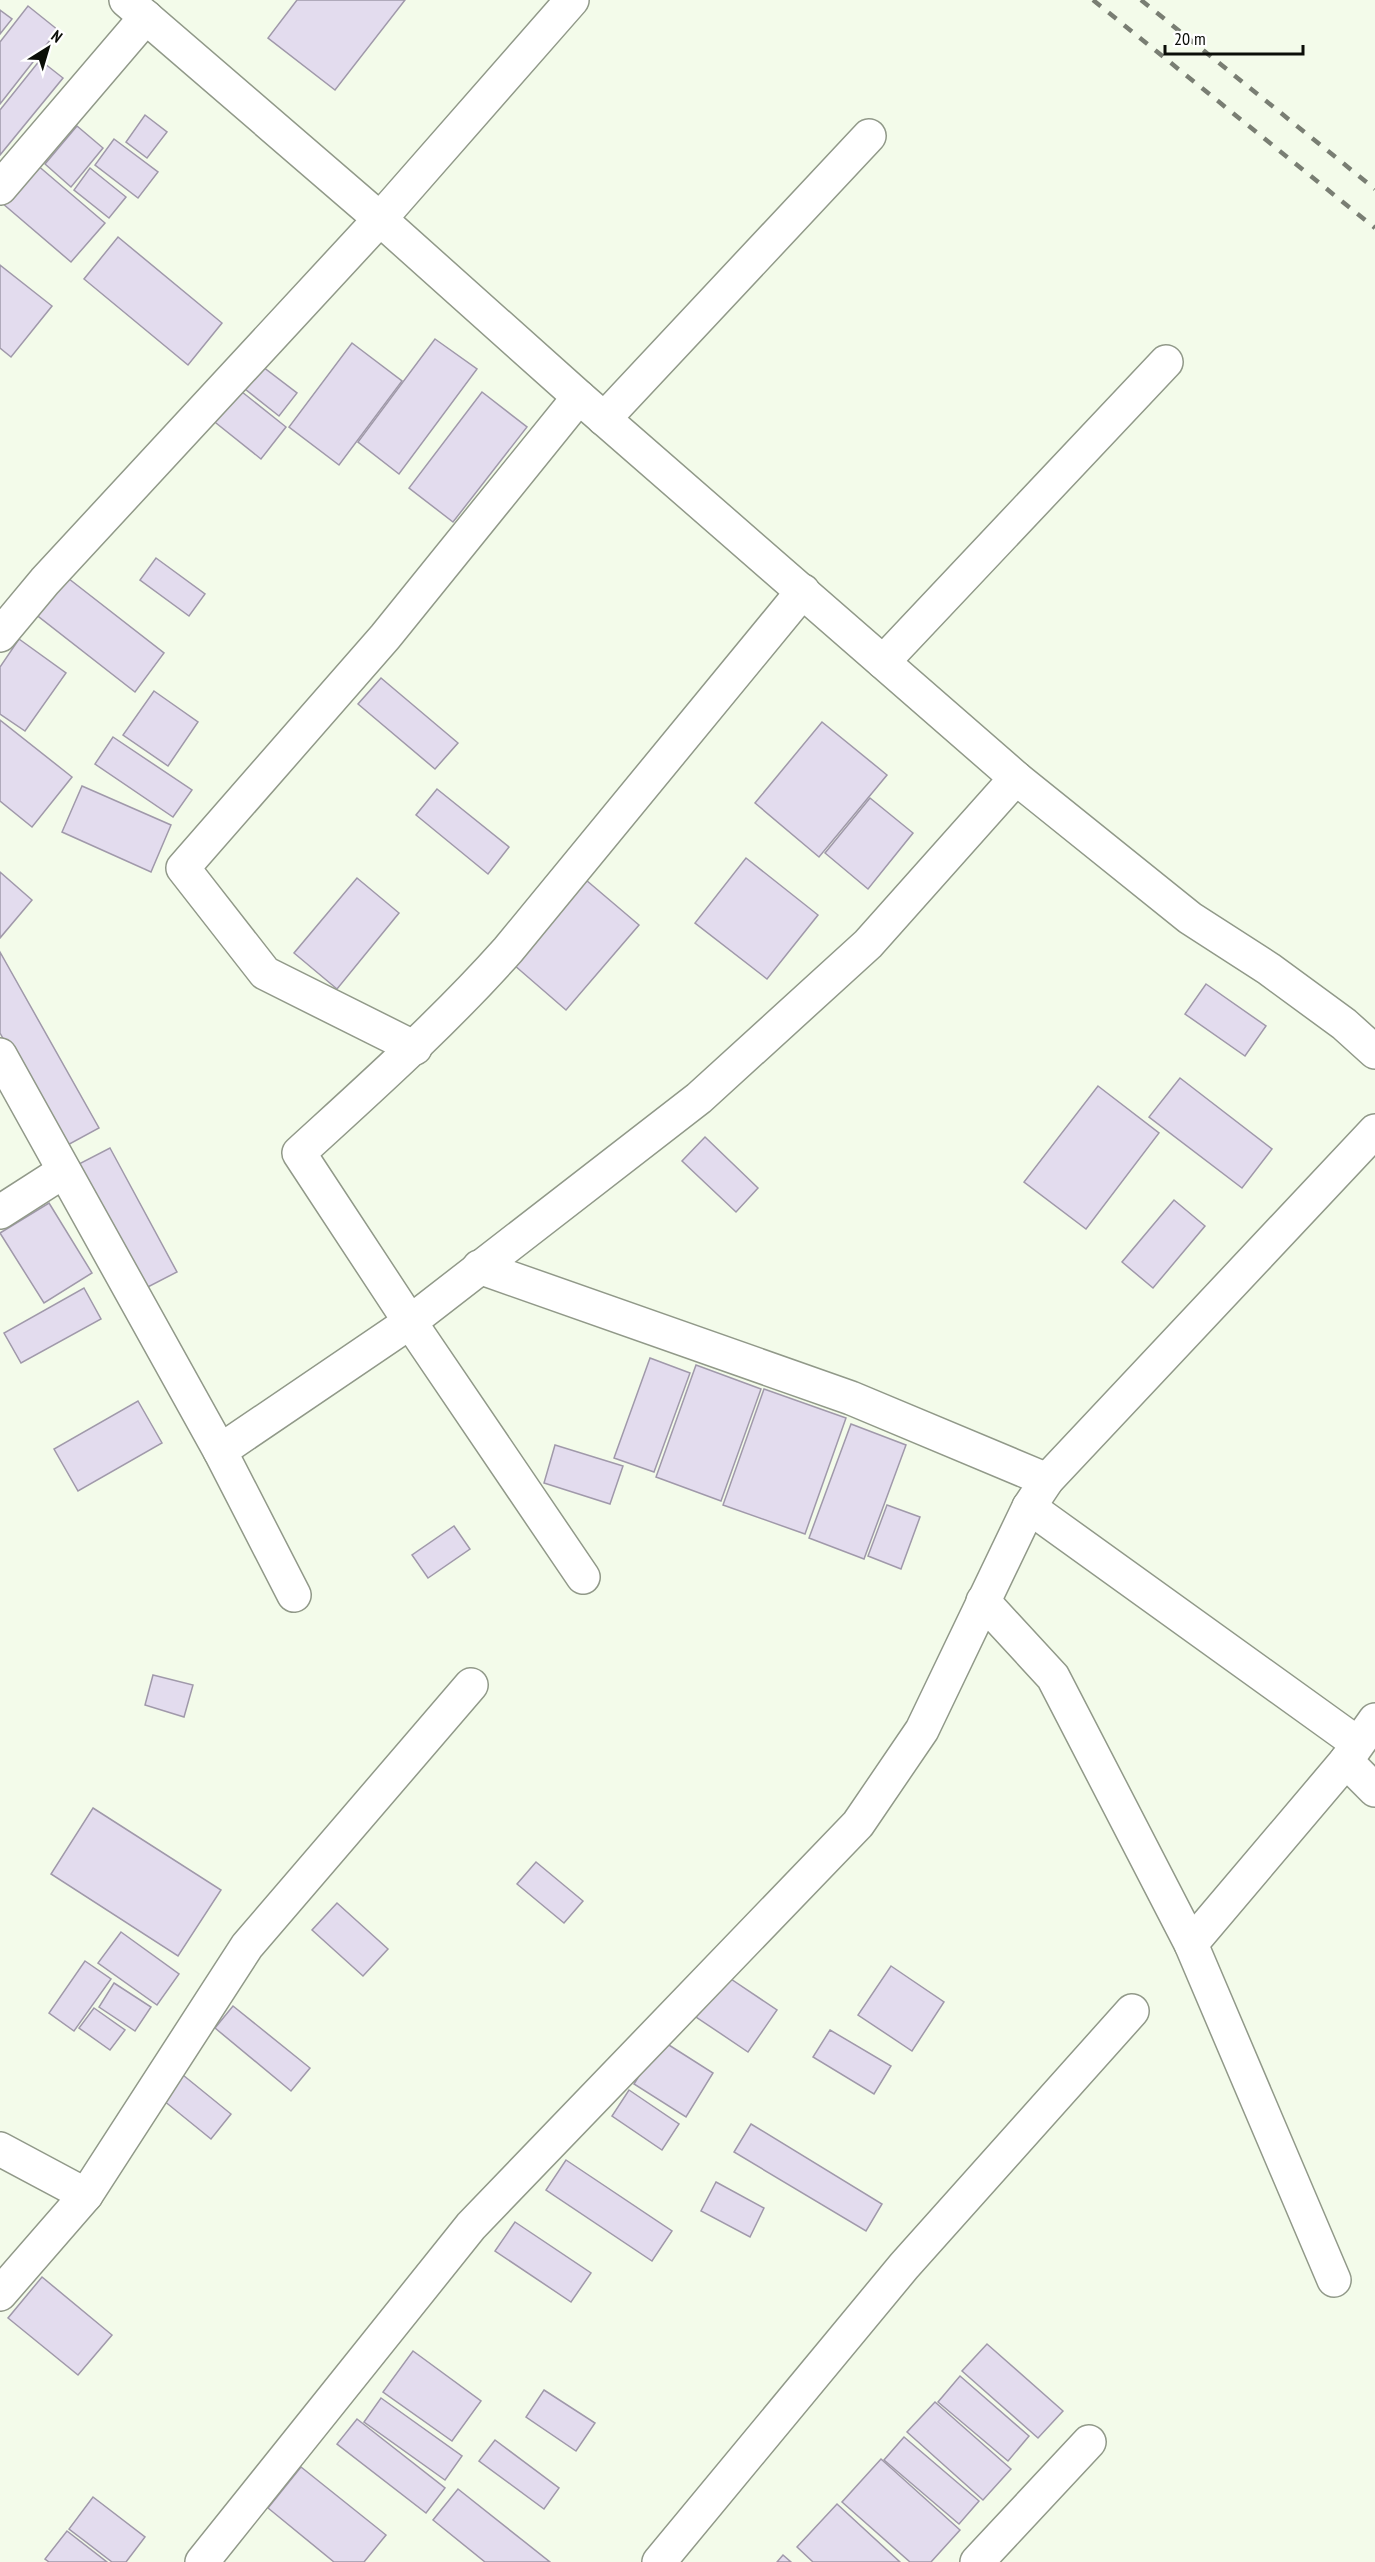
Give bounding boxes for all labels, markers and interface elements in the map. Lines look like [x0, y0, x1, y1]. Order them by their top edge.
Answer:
north arrow [18, 18, 78, 78]
scale bar [1165, 18, 1303, 56]
text: N [48, 25, 66, 47]
text: 20 m [1174, 27, 1206, 50]

